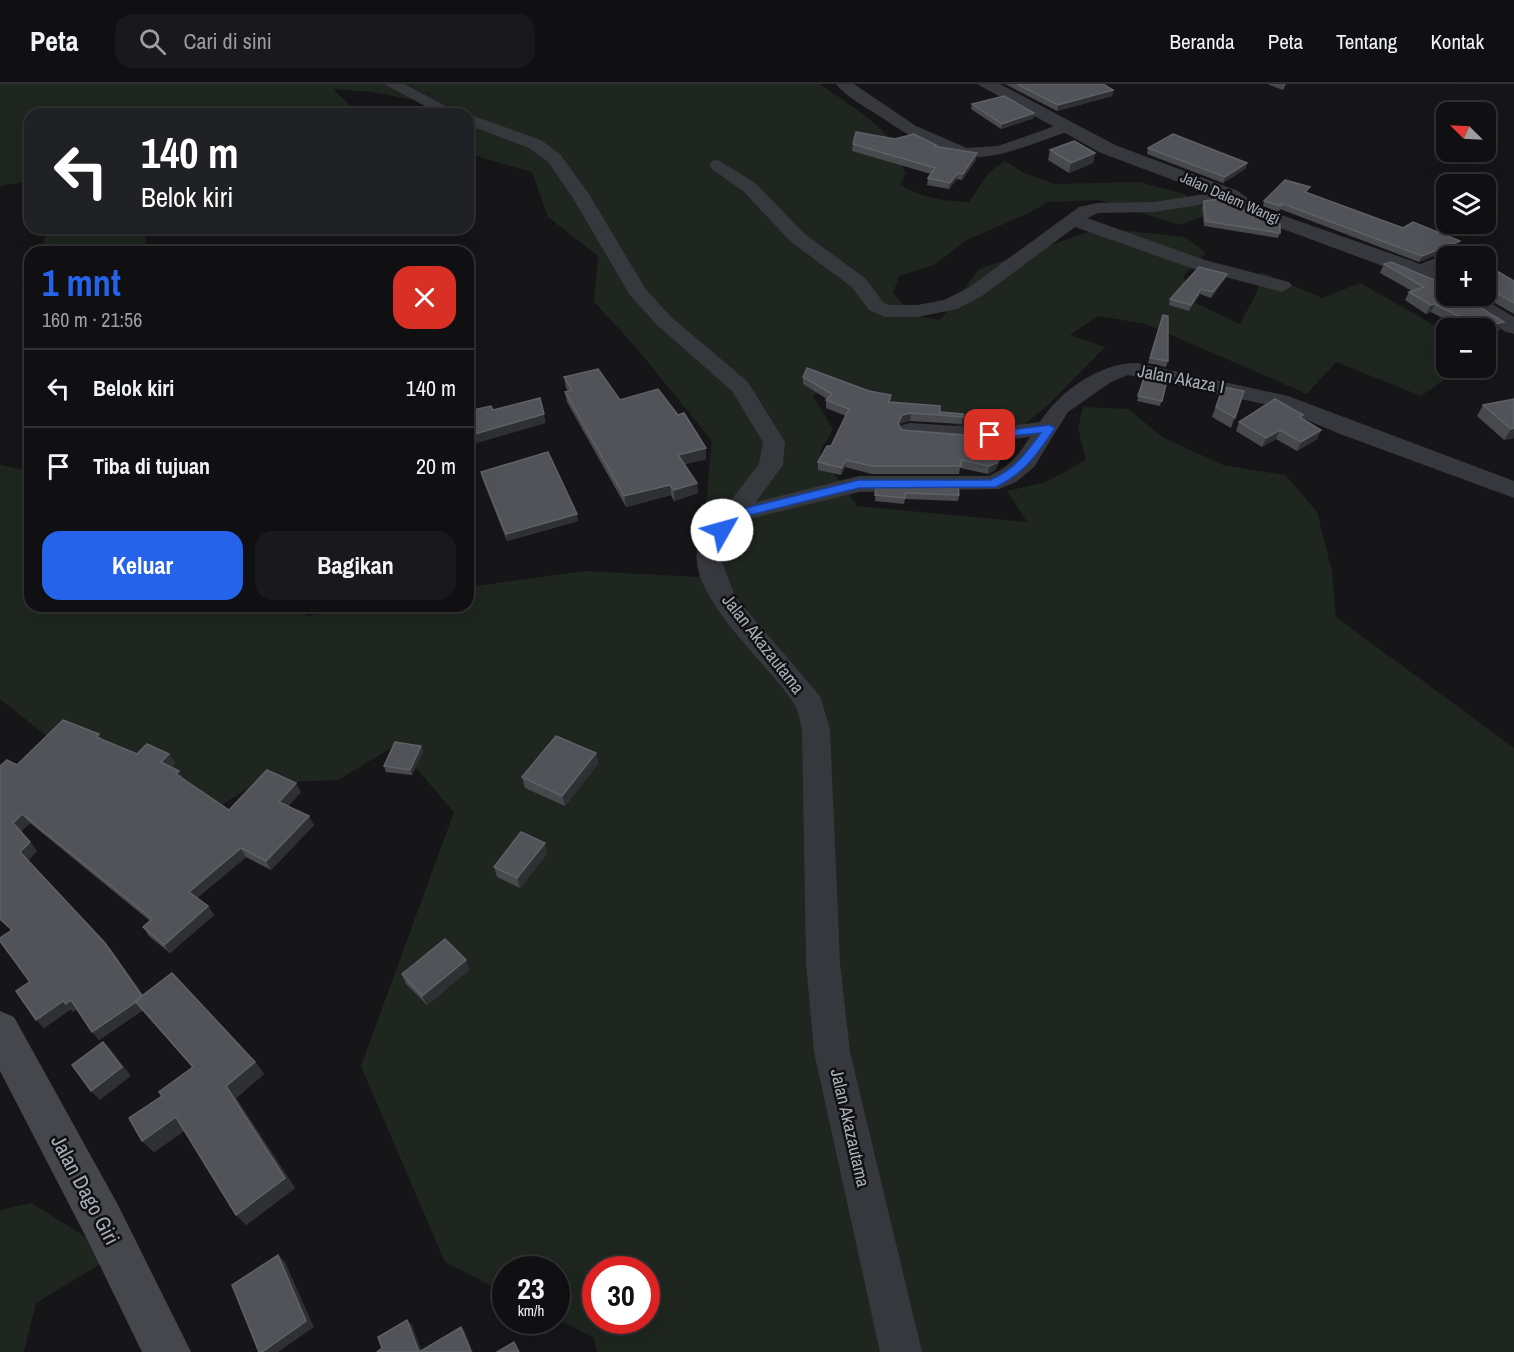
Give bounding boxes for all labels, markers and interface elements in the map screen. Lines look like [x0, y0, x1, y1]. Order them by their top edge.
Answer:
search box [115, 14, 535, 68]
text: Peta [30, 22, 79, 60]
icon: search [136, 25, 169, 58]
text: Cari di sini [184, 26, 272, 56]
text: Beranda [1170, 27, 1235, 56]
text: Peta [1268, 27, 1303, 56]
text: Tentang [1336, 27, 1397, 56]
text: Kontak [1430, 27, 1484, 56]
north arrow [1436, 102, 1496, 162]
map controls [1436, 102, 1496, 378]
text: 140 m [141, 125, 239, 181]
icon: left [42, 132, 120, 210]
street label: Jalan Dalem Wangi [1177, 166, 1283, 229]
button: layers [1436, 174, 1496, 234]
text: Belok kiri [141, 179, 233, 215]
button: + [1436, 246, 1496, 306]
text: 1 mnt [42, 259, 121, 307]
button: close [393, 266, 456, 329]
text: 160 m · 21:56 [42, 306, 142, 333]
button: − [1436, 318, 1496, 378]
street label: Jalan Akaza I [1136, 358, 1227, 399]
icon: left [42, 372, 75, 405]
text: Belok kiri [93, 373, 174, 403]
text: 140 m [406, 373, 456, 403]
pin [964, 409, 1015, 460]
icon: arrive [973, 418, 1006, 451]
icon: arrive [42, 450, 75, 483]
text: Tiba di tujuan [93, 451, 210, 481]
text: 20 m [416, 451, 456, 481]
position arrow [690, 498, 754, 562]
button: Keluar [42, 531, 243, 600]
button: Bagikan [255, 531, 456, 600]
street label: Jalan Akazautama [716, 588, 810, 699]
street label: Jalan Akazautama [825, 1066, 876, 1189]
street label: Jalan Dago Giri [44, 1130, 127, 1250]
speed limit sign: 30 [582, 1256, 660, 1334]
text: 23 [517, 1268, 545, 1308]
text: km/h [518, 1300, 544, 1321]

